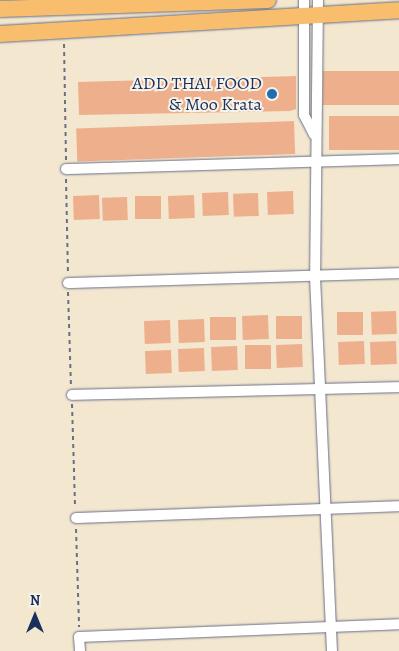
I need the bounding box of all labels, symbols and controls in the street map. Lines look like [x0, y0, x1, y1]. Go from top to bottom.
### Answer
place label: ADD THAI FOOD & Moo Krata [132, 73, 262, 116]
marker: ADD THAI FOOD & Moo Krata [266, 88, 278, 100]
north arrow [10, 591, 60, 641]
text: N [30, 591, 40, 610]

